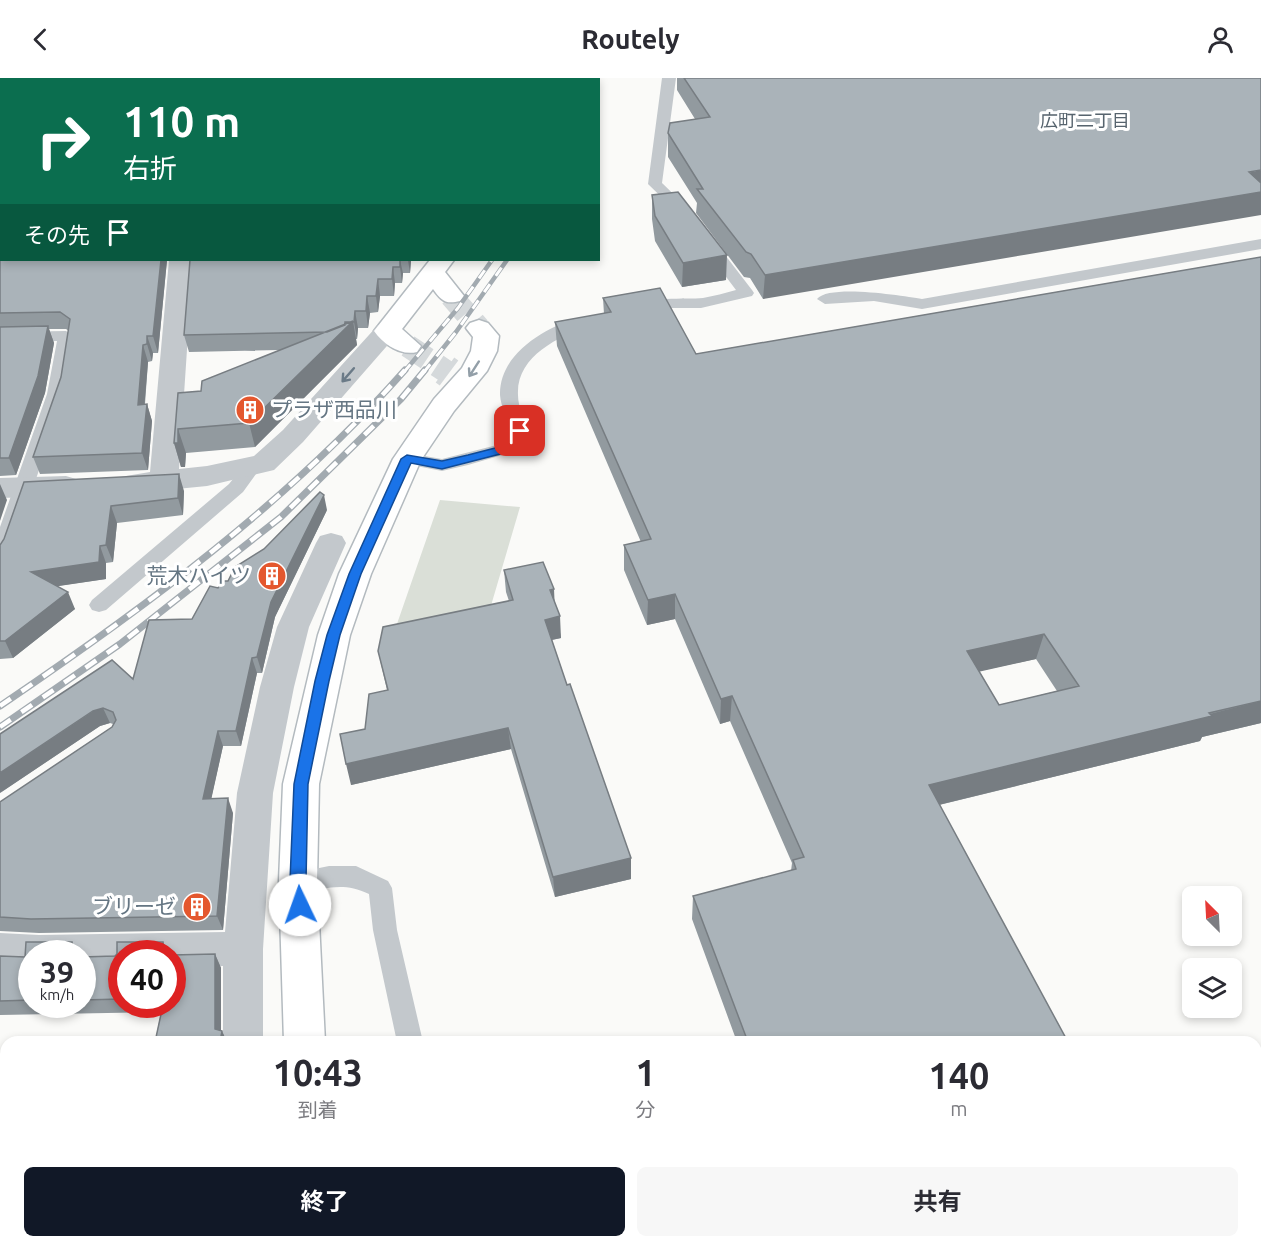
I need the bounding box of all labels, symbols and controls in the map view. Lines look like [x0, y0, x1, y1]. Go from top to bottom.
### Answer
icon: back [24, 23, 57, 56]
icon: person [1204, 23, 1237, 56]
text: Routely [581, 24, 680, 54]
text: 110 m [123, 98, 240, 145]
icon: right [24, 102, 102, 180]
district label: 広町二丁目 [1040, 110, 1130, 130]
text: 右折 [123, 153, 177, 183]
icon: arrive [102, 216, 135, 249]
text: その先 [24, 222, 90, 247]
one-way arrow [468, 360, 480, 377]
one-way arrow [341, 367, 355, 382]
building icon: プラザ西品川 [234, 394, 266, 426]
place label: プラザ西品川 [271, 397, 397, 421]
pin [494, 405, 545, 456]
icon: arrive [503, 414, 536, 447]
building icon: 荒木ハイツ [256, 560, 288, 592]
place label: 荒木ハイツ [146, 563, 251, 587]
position arrow [268, 873, 332, 937]
north arrow [1182, 886, 1242, 946]
map controls [1182, 886, 1242, 1018]
building icon: ブリーゼ [181, 891, 213, 923]
place label: ブリーゼ [92, 894, 176, 918]
speed limit sign: 40 [108, 940, 186, 1018]
text: 39 [40, 955, 74, 989]
button: layers [1182, 958, 1242, 1018]
text: km/h [40, 986, 74, 1003]
text: 10:43 [273, 1052, 363, 1093]
text: 1 [635, 1052, 656, 1093]
text: 140 [928, 1055, 989, 1096]
text: m [950, 1097, 968, 1120]
text: 到着 [298, 1098, 338, 1121]
text: 分 [636, 1098, 656, 1121]
button: 終了 [24, 1167, 625, 1236]
button: 共有 [637, 1167, 1238, 1236]

